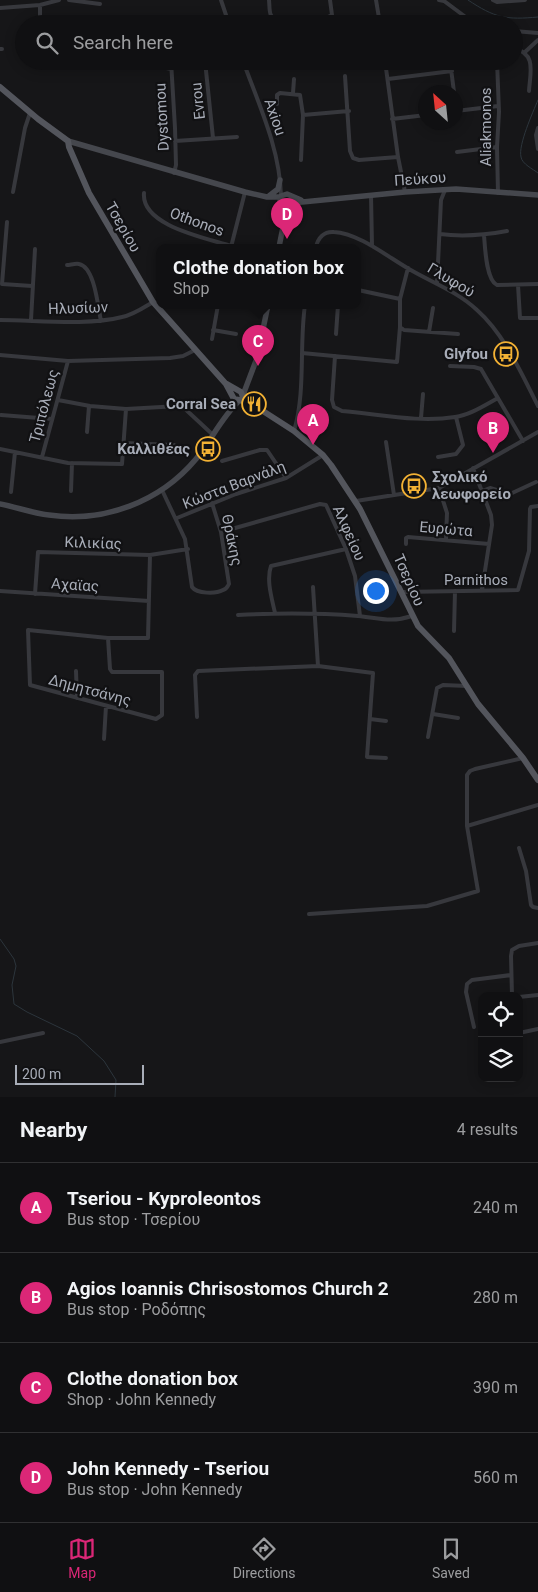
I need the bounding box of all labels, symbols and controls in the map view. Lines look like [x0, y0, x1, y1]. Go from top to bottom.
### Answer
search box [15, 15, 523, 70]
icon: search [33, 29, 61, 57]
text: Search here [73, 31, 173, 54]
street label: Evrou [187, 81, 209, 121]
street label: Dystomou [151, 83, 173, 151]
north arrow [418, 85, 463, 130]
street label: Aliakmonos [477, 87, 495, 167]
street label: Axiou [260, 96, 290, 138]
street label: Πεύκου [393, 168, 447, 190]
pin: D [271, 198, 303, 239]
street label: Τσερίου [101, 199, 145, 255]
street label: Othonos [167, 204, 227, 240]
popup [156, 244, 361, 309]
text: Clothe donation box [173, 256, 344, 279]
street label: Γλυφού [424, 259, 478, 301]
text: Shop [173, 279, 209, 298]
street label: Ηλυσίων [48, 298, 108, 318]
pin: C [242, 325, 274, 366]
bus stop icon: Glyfou [493, 341, 519, 367]
place label: Glyfou [444, 345, 488, 363]
street label: Τριπόλεως [26, 367, 62, 445]
restaurant icon: Corral Sea [241, 391, 267, 417]
place label: Corral Sea [166, 395, 236, 413]
pin: A [297, 404, 329, 445]
pin: B [477, 412, 509, 453]
bus stop icon: Καλλιθέας [195, 436, 221, 462]
place label: Καλλιθέας [117, 440, 190, 458]
street label: Κώστα Βαρνάλη [180, 457, 288, 513]
place label: Σχολικό λεωφορείο [432, 468, 511, 503]
bus stop icon: Σχολικό λεωφορείο [401, 473, 427, 499]
street label: Αλφείου [329, 503, 369, 563]
street label: Θράκης [218, 513, 246, 567]
street label: Ευρώτα [419, 518, 474, 540]
street label: Κιλικίας [64, 533, 122, 553]
street label: Τσερίου [390, 551, 428, 609]
street label: Parnithos [444, 571, 508, 589]
street label: Αχαϊας [50, 574, 100, 596]
your location [363, 578, 389, 604]
street label: Δημητσάνης [47, 670, 133, 710]
map controls [478, 992, 523, 1082]
button: locate [478, 992, 523, 1037]
button: layers [478, 1037, 523, 1082]
scale bar [15, 1062, 144, 1085]
text: 200 m [22, 1066, 61, 1082]
text: Nearby [20, 1118, 87, 1142]
text: 4 results [457, 1120, 518, 1139]
text: Tseriou - Kyproleontos [67, 1187, 261, 1210]
text: A [31, 1198, 41, 1217]
text: 240 m [473, 1198, 518, 1217]
text: Bus stop · Τσερίου [67, 1210, 200, 1229]
text: Agios Ioannis Chrisostomos Church 2 [67, 1277, 389, 1300]
text: B [31, 1288, 41, 1307]
text: 280 m [473, 1288, 518, 1307]
text: Bus stop · Ροδόπης [67, 1300, 206, 1319]
text: Clothe donation box [67, 1367, 238, 1390]
text: C [31, 1378, 41, 1397]
text: 390 m [473, 1378, 518, 1397]
text: Shop · John Kennedy [67, 1390, 216, 1409]
text: John Kennedy - Tseriou [67, 1457, 269, 1480]
text: D [31, 1468, 41, 1487]
text: 560 m [473, 1468, 518, 1487]
text: Bus stop · John Kennedy [67, 1480, 242, 1499]
tab: Map [68, 1535, 96, 1581]
tab: Directions [233, 1535, 296, 1581]
tab: Saved [432, 1535, 470, 1581]

